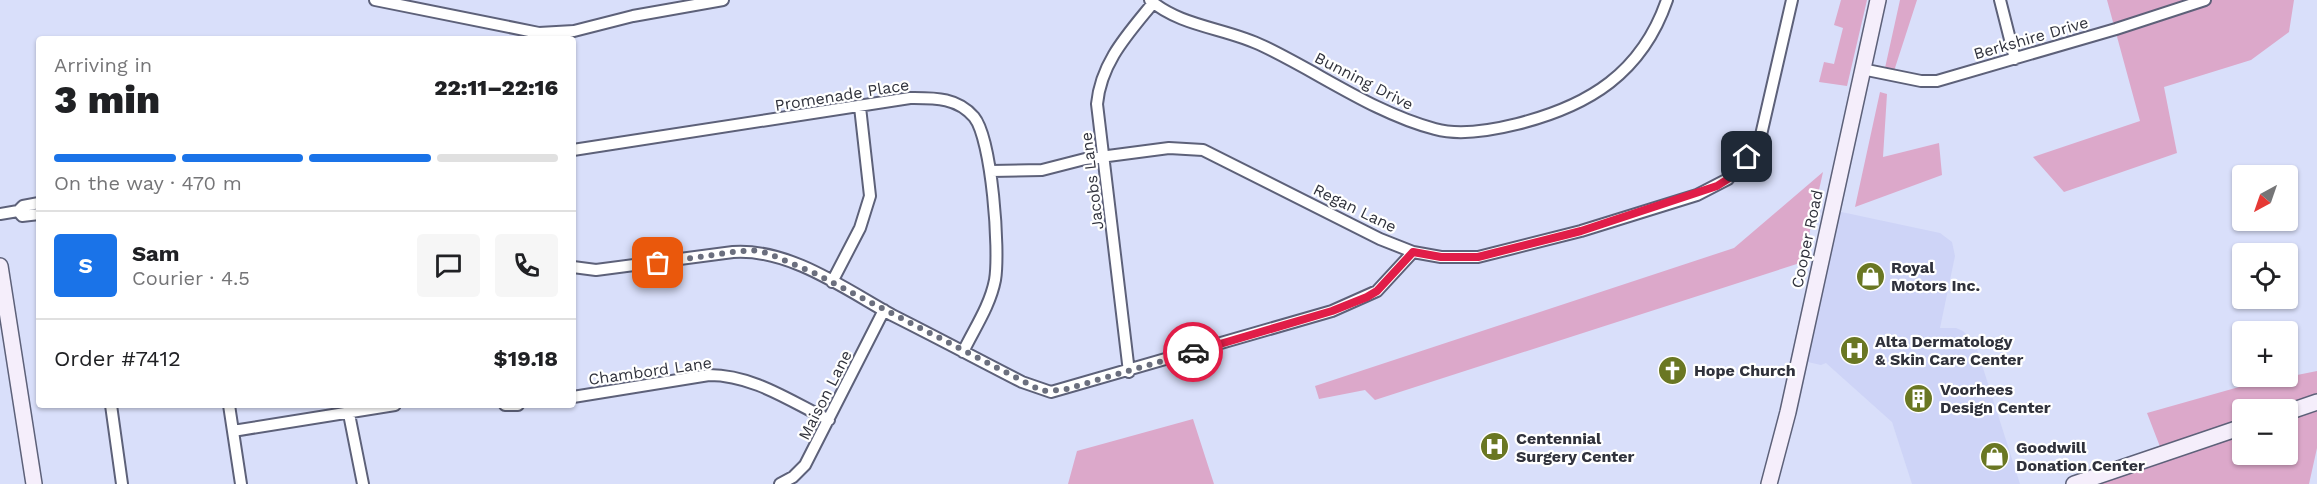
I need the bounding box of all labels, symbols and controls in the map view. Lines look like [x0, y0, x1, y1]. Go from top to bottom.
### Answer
street label: Berkshire Drive [1971, 13, 2091, 63]
street label: Bunning Drive [1312, 48, 1416, 114]
text: Arriving in [54, 53, 152, 77]
text: 22:11–22:16 [434, 75, 558, 100]
street label: Promenade Place [773, 75, 911, 115]
text: 3 min [54, 77, 160, 122]
street label: Jacobs Lane [1077, 131, 1107, 231]
pin [1721, 131, 1772, 182]
icon: home [1730, 140, 1763, 173]
north arrow [2232, 165, 2298, 231]
map controls [2232, 165, 2298, 465]
text: On the way · 470 m [54, 171, 242, 195]
street label: Regan Lane [1310, 180, 1400, 236]
street label: Cooper Road [1787, 188, 1827, 290]
button: chat [417, 234, 480, 297]
button: phone [495, 234, 558, 297]
pin [632, 237, 683, 288]
text: Sam [132, 241, 180, 266]
button: locate [2232, 243, 2298, 309]
icon: bag [641, 246, 674, 279]
text: S [78, 253, 93, 278]
place label: Royal Motors Inc. [1891, 258, 1980, 295]
shop icon: Royal Motors Inc. [1854, 260, 1886, 292]
text: Courier · 4.5 [132, 266, 250, 290]
button: + [2232, 321, 2298, 387]
courier [1163, 322, 1223, 382]
place label: Alta Dermatology & Skin Care Center [1875, 332, 2023, 369]
hospital icon: Alta Dermatology & Skin Care Center [1838, 334, 1870, 366]
icon: car [1177, 336, 1210, 369]
text: Order #7412 [54, 346, 181, 371]
text: $19.18 [494, 346, 558, 371]
street label: Maison Lane [794, 347, 856, 443]
street label: Chambord Lane [587, 353, 713, 389]
church icon: Hope Church [1657, 354, 1689, 386]
place label: Hope Church [1694, 361, 1796, 380]
place label: Voorhees Design Center [1940, 380, 2051, 417]
building icon: Voorhees Design Center [1903, 382, 1935, 414]
button: − [2232, 399, 2298, 465]
place label: Centennial Surgery Center [1516, 429, 1635, 466]
hospital icon: Centennial Surgery Center [1479, 431, 1511, 463]
place label: Goodwill Donation Center [2016, 438, 2145, 475]
shop icon: Goodwill Donation Center [1979, 440, 2011, 472]

